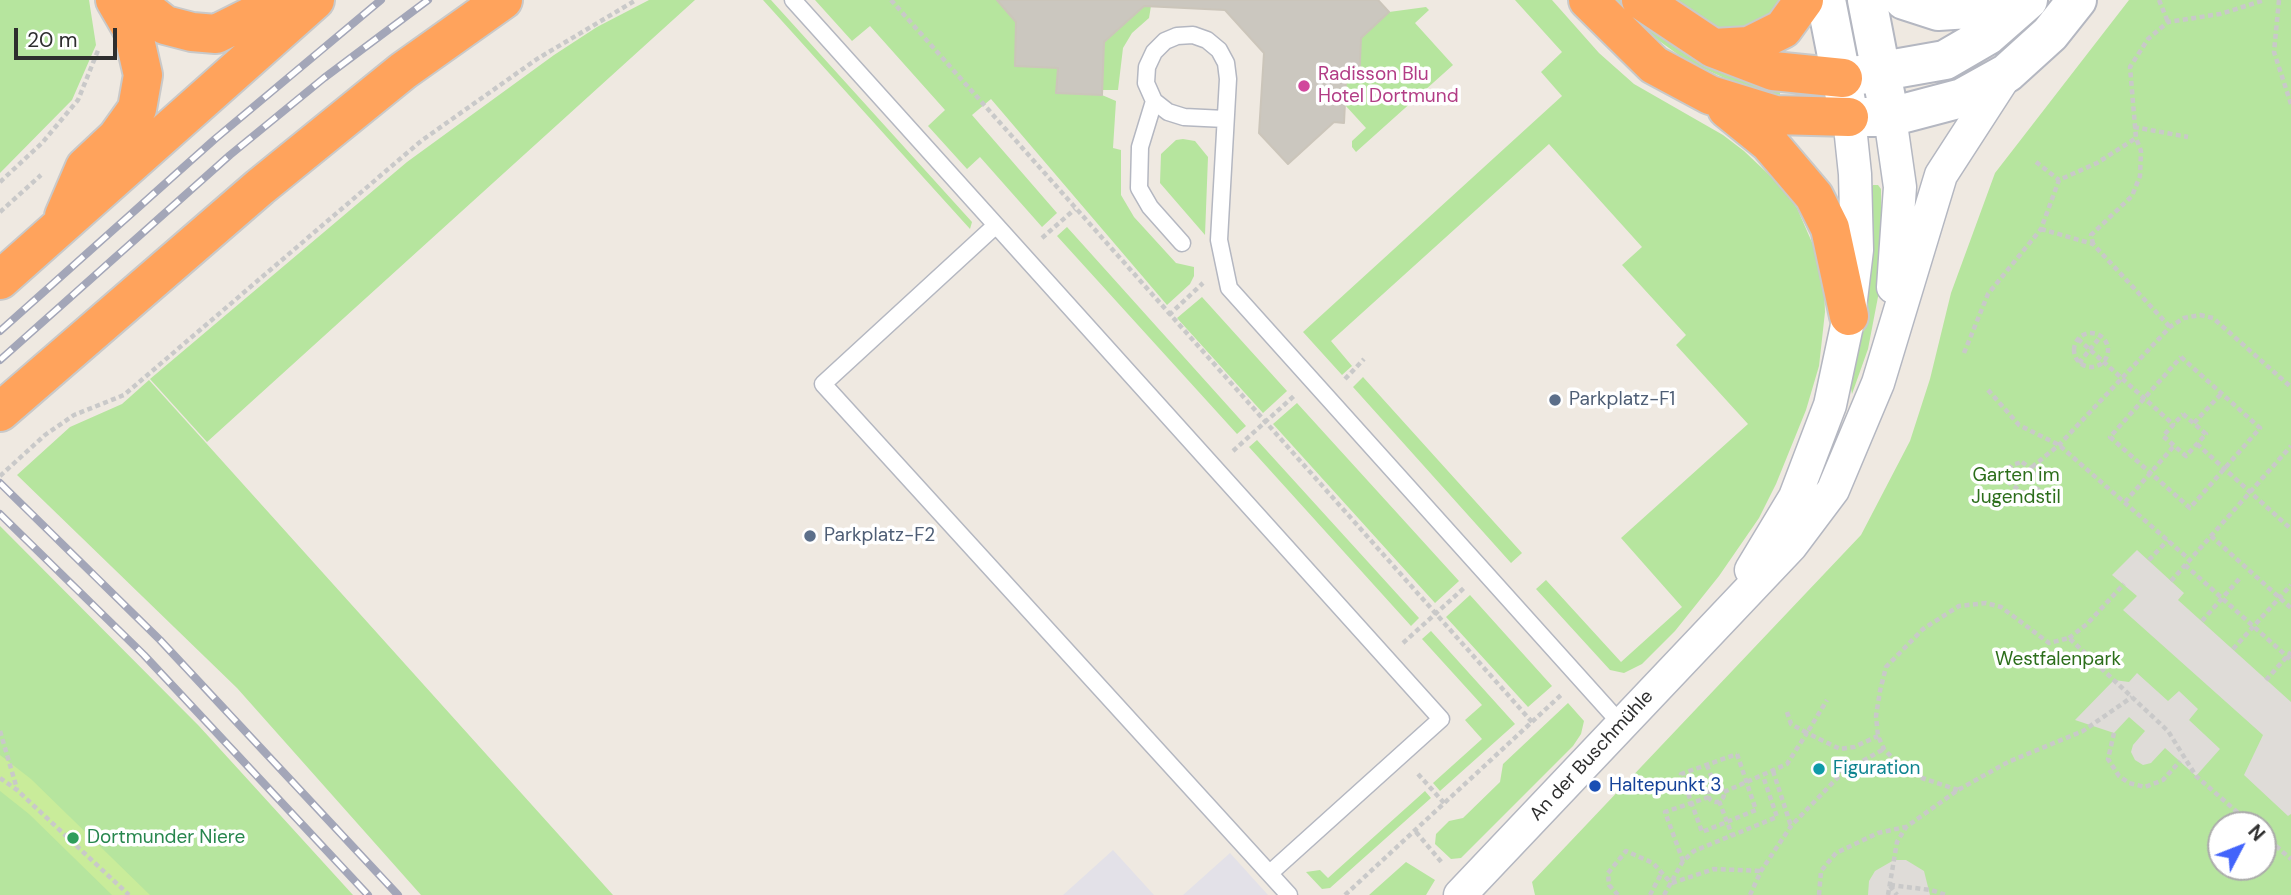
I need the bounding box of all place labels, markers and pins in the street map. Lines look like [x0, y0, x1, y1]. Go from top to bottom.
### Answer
place label: Radisson Blu Hotel Dortmund [1318, 64, 1459, 108]
marker: Radisson Blu Hotel Dortmund [1296, 78, 1312, 94]
place label: Parkplatz-F1 [1569, 389, 1675, 411]
marker: Parkplatz-F1 [1547, 392, 1563, 408]
place label: Parkplatz-F2 [824, 525, 935, 547]
marker: Parkplatz-F2 [802, 528, 818, 544]
place label: Figuration [1833, 758, 1920, 780]
marker: Figuration [1811, 761, 1827, 777]
place label: Haltepunkt 3 [1609, 775, 1721, 797]
marker: Haltepunkt 3 [1587, 778, 1603, 794]
place label: Dortmunder Niere [87, 827, 245, 849]
marker: Dortmunder Niere [65, 830, 81, 846]

